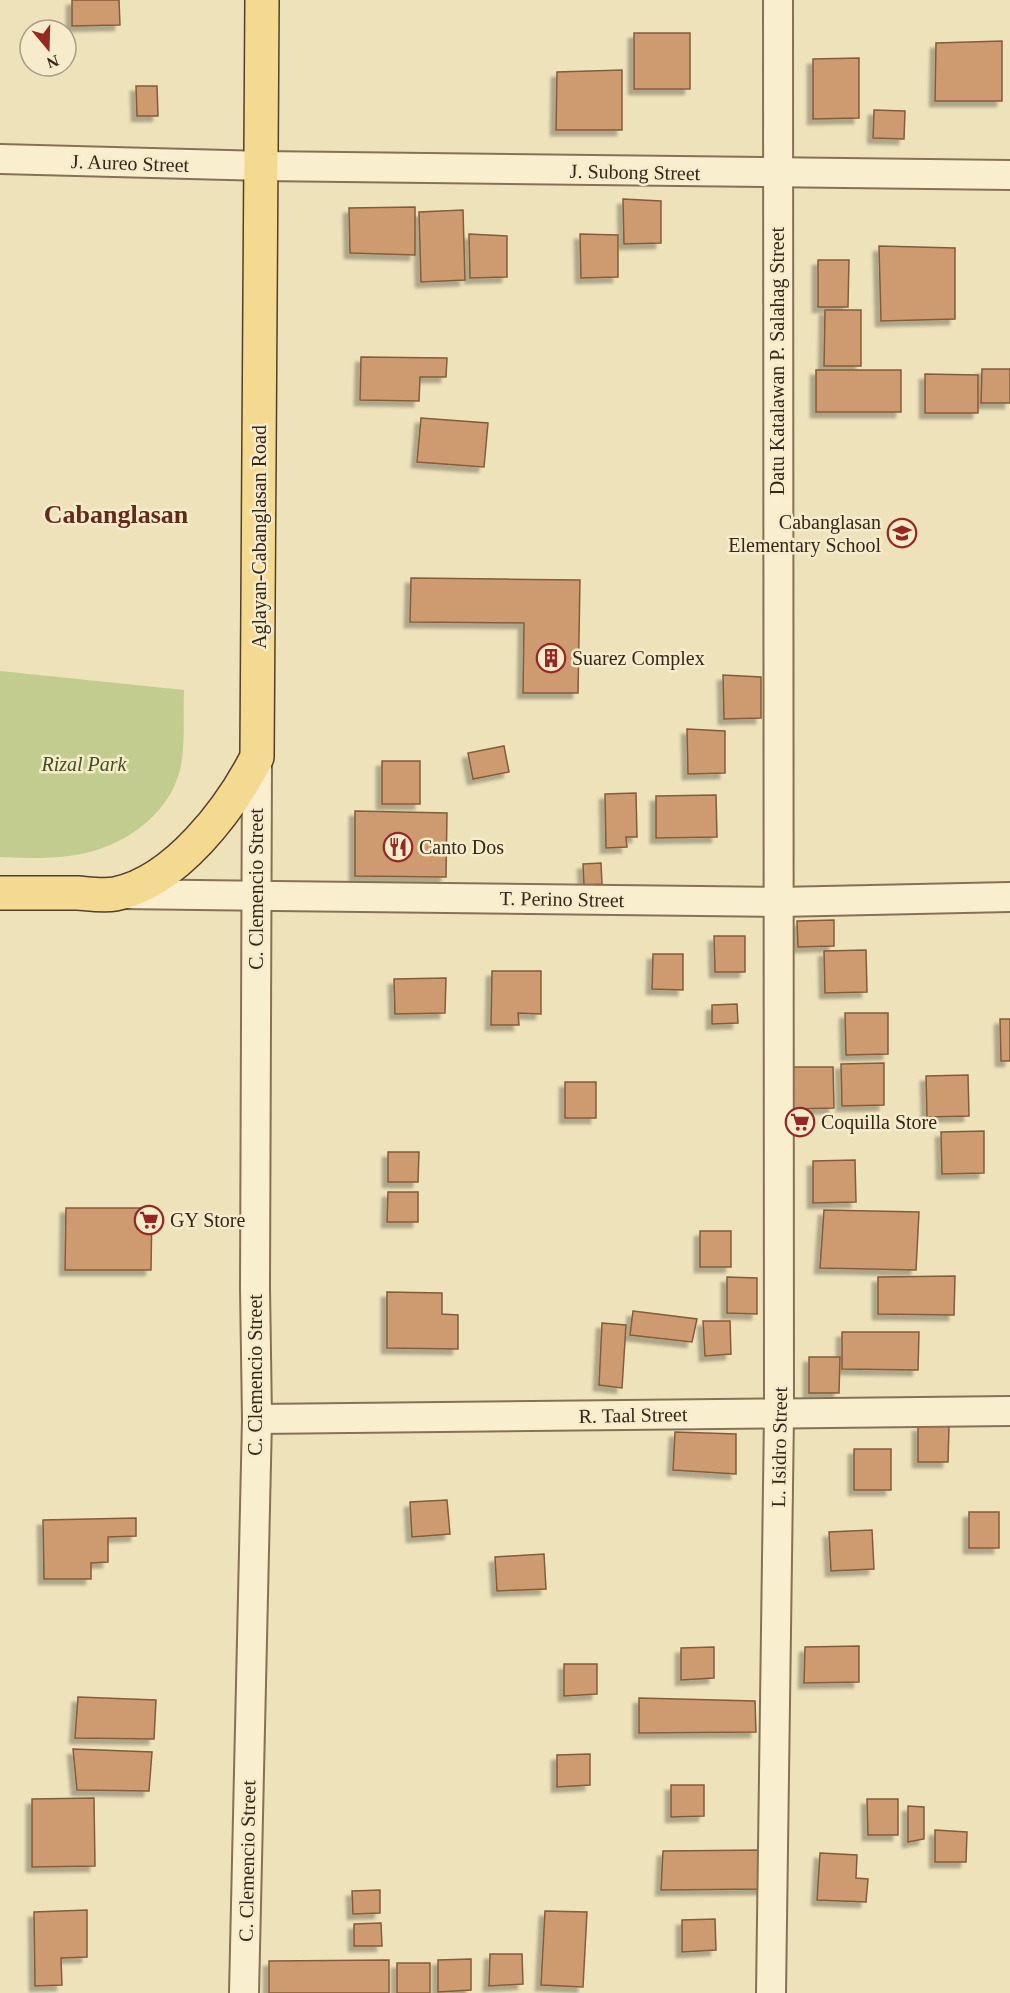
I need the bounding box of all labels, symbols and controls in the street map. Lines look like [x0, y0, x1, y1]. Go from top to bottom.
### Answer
north arrow [18, 18, 78, 78]
text: N [44, 52, 61, 72]
street label: J. Aureo Street [70, 150, 190, 176]
street label: J. Subong Street [570, 160, 701, 185]
street label: Datu Katalawan P. Salahag Street [766, 226, 789, 495]
street label: Aglayan-Cabanglasan Road [248, 425, 271, 649]
district label: Cabanglasan [44, 500, 189, 529]
place label: Cabanglasan Elementary School [728, 511, 881, 557]
school or university icon: Cabanglasan Elementary School [886, 517, 918, 549]
building icon: Suarez Complex [535, 642, 567, 674]
place label: Suarez Complex [572, 647, 705, 670]
park label: Rizal Park [41, 753, 128, 775]
street label: C. Clemencio Street [245, 808, 267, 970]
restaurant icon: Canto Dos [382, 831, 414, 863]
place label: Canto Dos [419, 836, 504, 858]
street label: T. Perino Street [500, 887, 625, 911]
supermarket icon: Coquilla Store [784, 1106, 816, 1138]
place label: Coquilla Store [821, 1111, 937, 1134]
supermarket icon: GY Store [133, 1204, 165, 1236]
place label: GY Store [170, 1209, 245, 1231]
street label: C. Clemencio Street [244, 1294, 266, 1456]
street label: L. Isidro Street [767, 1386, 791, 1507]
street label: R. Taal Street [578, 1403, 688, 1427]
street label: C. Clemencio Street [235, 1780, 259, 1942]

